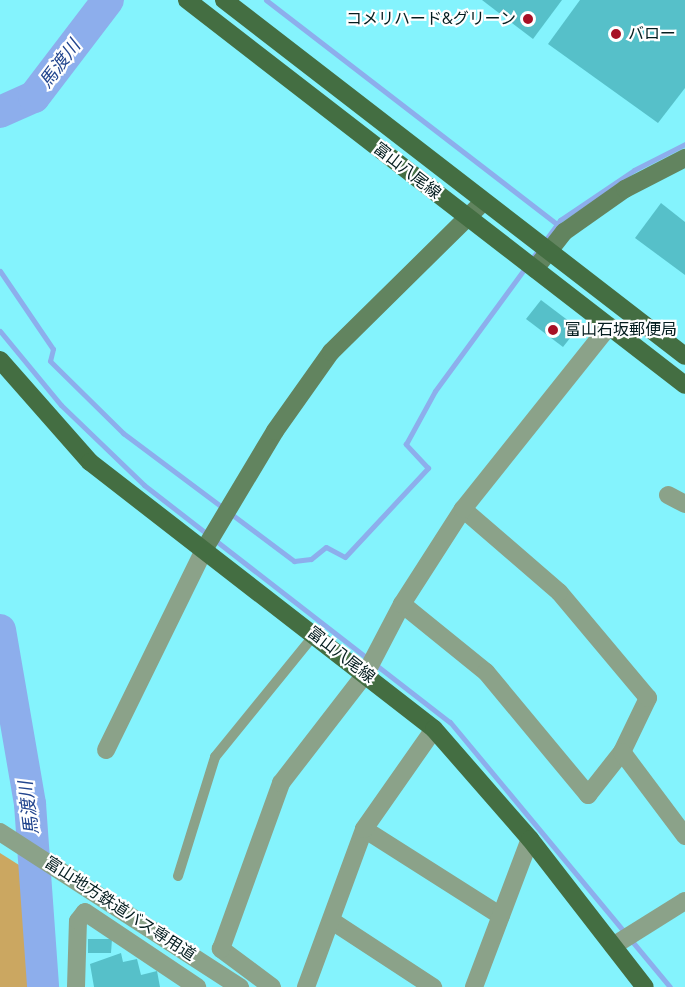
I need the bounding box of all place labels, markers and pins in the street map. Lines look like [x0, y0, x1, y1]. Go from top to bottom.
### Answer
place label: コメリハード&グリーン [345, 9, 516, 29]
marker: コメリハード&グリーン [521, 12, 535, 26]
place label: バロー [628, 24, 676, 44]
marker: バロー [609, 27, 623, 41]
place label: 富山石坂郵便局 [565, 320, 677, 340]
marker: 富山石坂郵便局 [546, 323, 560, 337]

